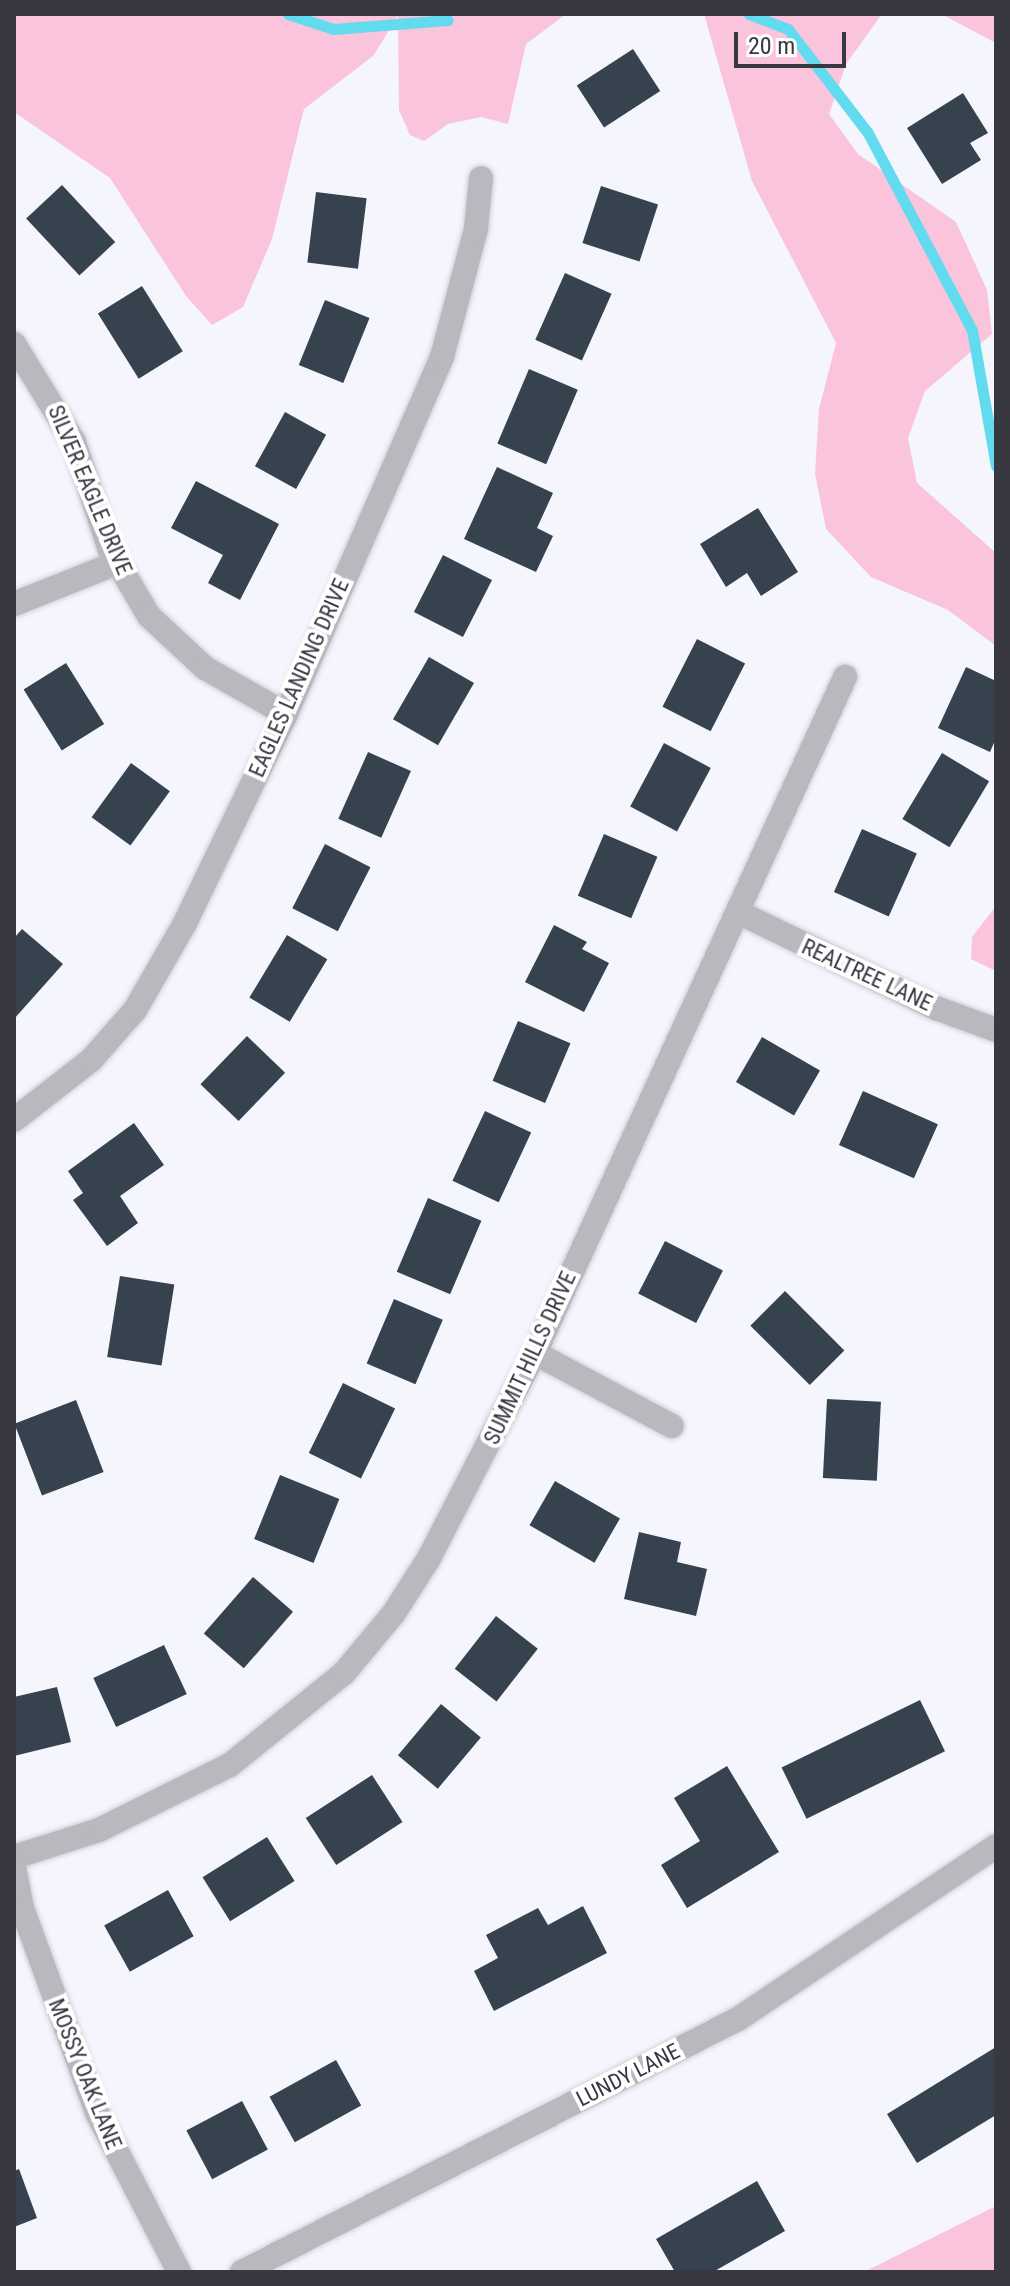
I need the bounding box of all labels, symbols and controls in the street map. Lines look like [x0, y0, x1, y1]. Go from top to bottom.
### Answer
scale bar [738, 16, 850, 66]
text: 20 m [748, 32, 795, 60]
street label: SILVER EAGLE DRIVE [42, 401, 138, 579]
street label: EAGLES LANDING DRIVE [243, 575, 355, 781]
street label: REALTREE LANE [798, 933, 936, 1017]
street label: SUMMIT HILLS DRIVE [478, 1267, 582, 1449]
street label: MOSSY OAK LANE [43, 1995, 127, 2153]
street label: LUNDY LANE [572, 2038, 684, 2112]

